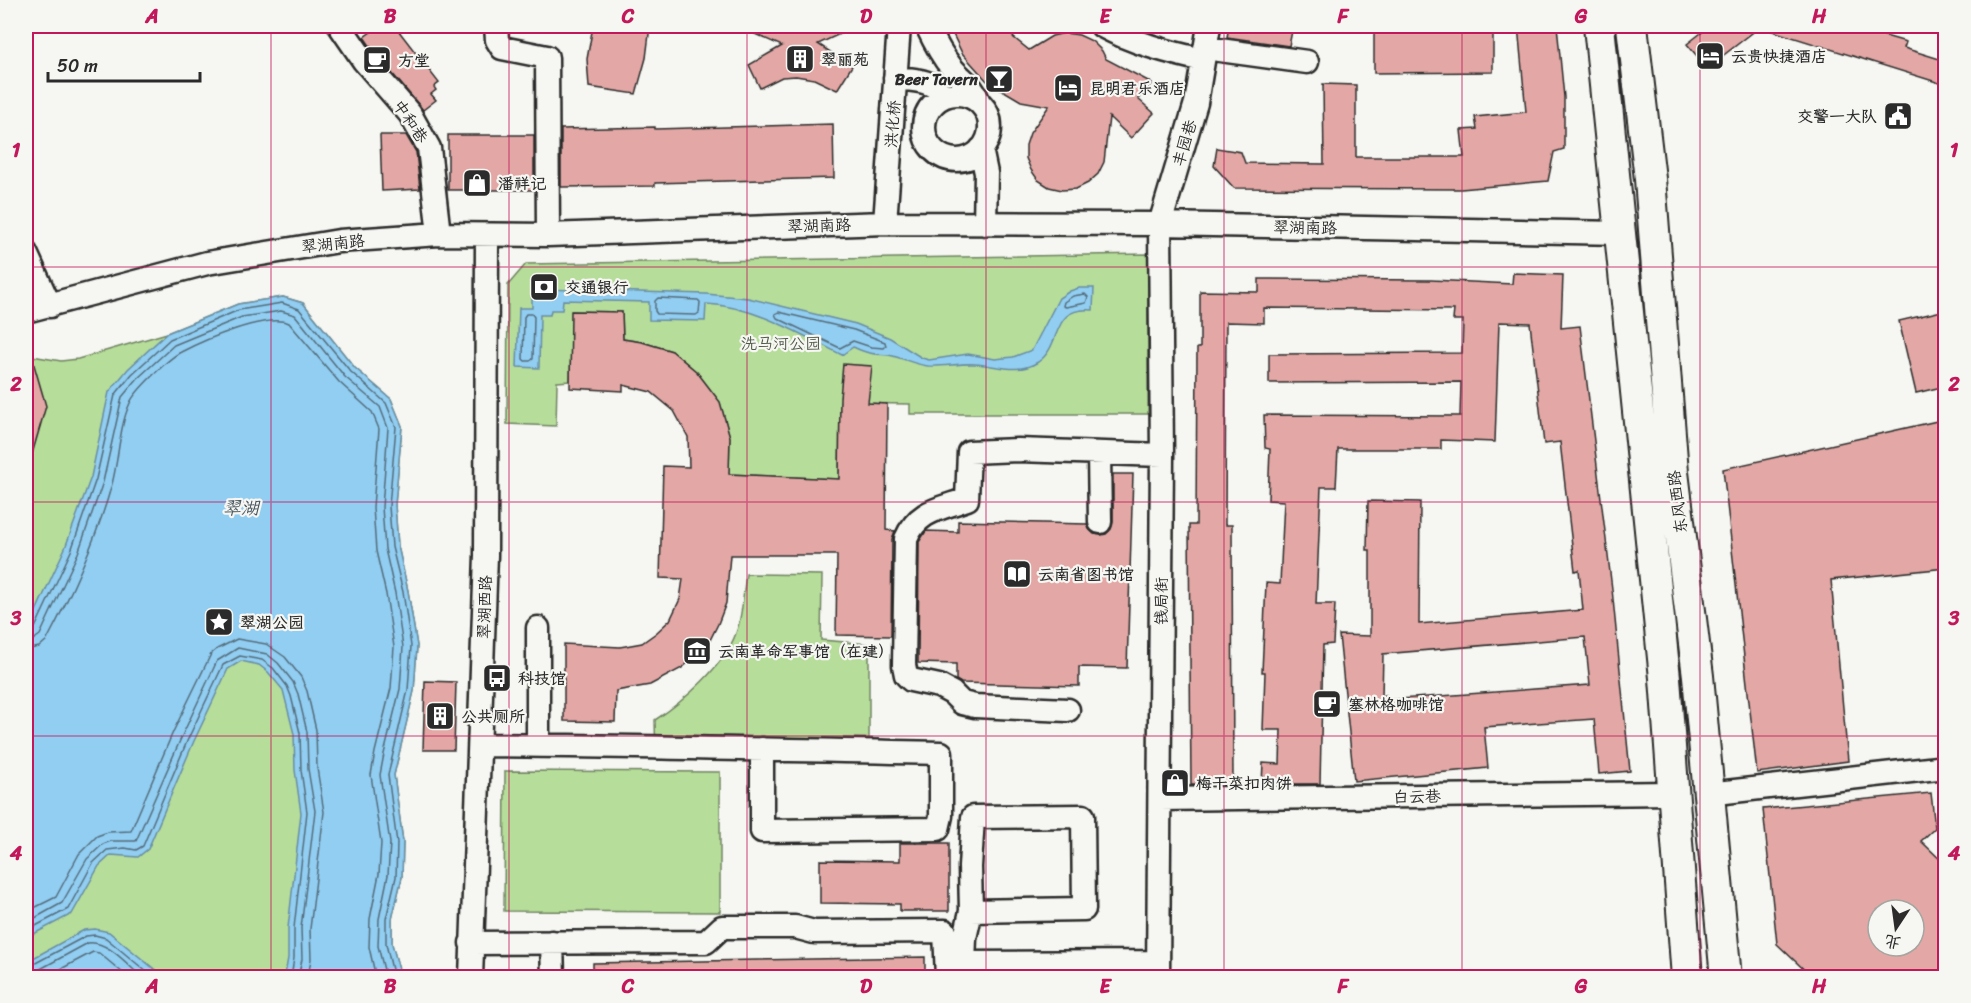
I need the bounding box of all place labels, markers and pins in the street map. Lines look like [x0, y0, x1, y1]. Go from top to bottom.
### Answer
hotel icon: 云贵快捷酒店 [1694, 40, 1726, 72]
place label: 云贵快捷酒店 [1731, 42, 1827, 71]
building icon: 翠丽苑 [784, 43, 816, 75]
cafe icon: 方堂 [361, 44, 393, 76]
place label: 翠丽苑 [821, 45, 869, 74]
place label: 方堂 [398, 46, 430, 75]
bar icon: Beer Tavern [983, 63, 1015, 95]
place label: Beer Tavern [895, 65, 978, 94]
hotel icon: 昆明君乐酒店 [1052, 72, 1084, 104]
place label: 昆明君乐酒店 [1089, 74, 1185, 103]
public building icon: 交警一大队 [1882, 100, 1914, 132]
place label: 交警一大队 [1797, 102, 1877, 131]
shop icon: 潘祥记 [461, 167, 493, 199]
place label: 潘祥记 [498, 169, 546, 198]
bank icon: 交通银行 [528, 271, 560, 303]
place label: 交通银行 [565, 273, 629, 302]
library icon: 云南省图书馆 [1001, 558, 1033, 590]
place label: 云南省图书馆 [1038, 560, 1134, 589]
place icon: 翠湖公园 [203, 606, 235, 638]
place label: 翠湖公园 [240, 608, 304, 637]
museum icon: 云南革命军事馆（在建） [681, 635, 713, 667]
place label: 云南革命军事馆（在建） [718, 637, 894, 666]
bus stop icon: 科技馆 [481, 662, 513, 694]
place label: 科技馆 [518, 664, 566, 693]
cafe icon: 塞林格咖啡馆 [1311, 688, 1343, 720]
place label: 塞林格咖啡馆 [1348, 690, 1444, 719]
building icon: 公共厕所 [424, 700, 456, 732]
place label: 公共厕所 [461, 702, 525, 731]
shop icon: 梅干菜扣肉饼 [1159, 767, 1191, 799]
place label: 梅干菜扣肉饼 [1196, 769, 1292, 798]

